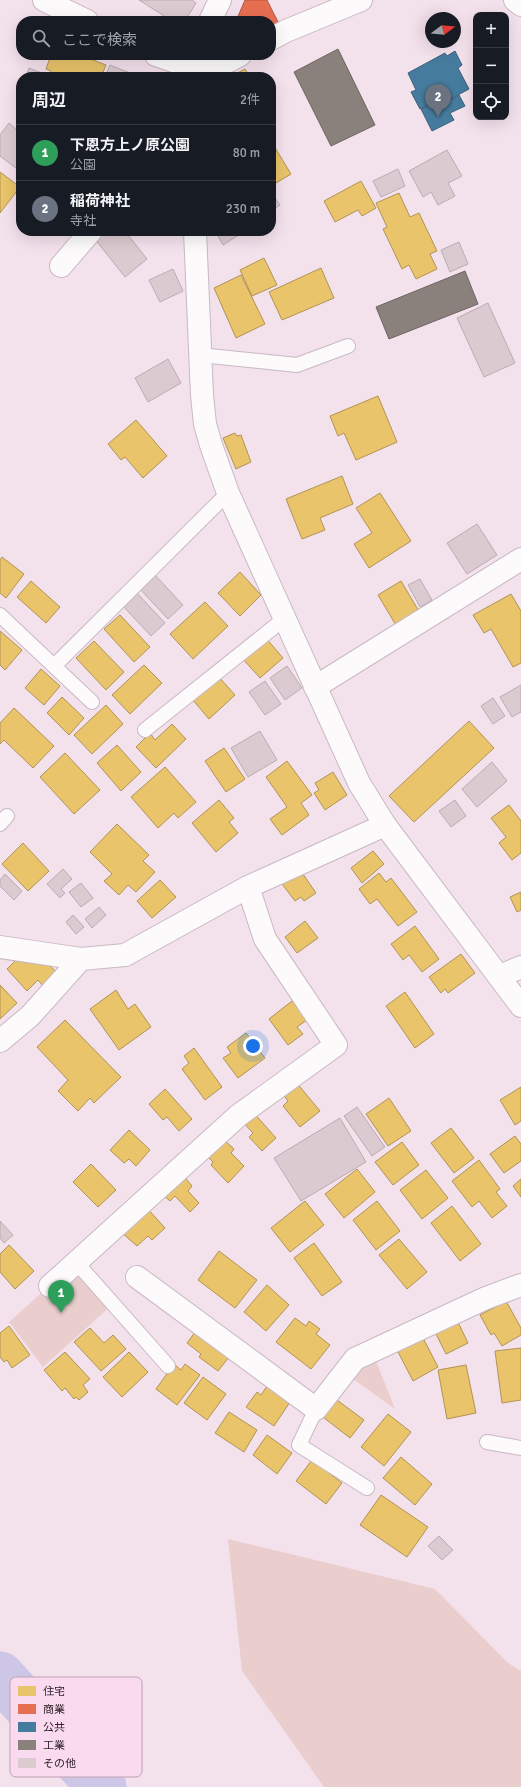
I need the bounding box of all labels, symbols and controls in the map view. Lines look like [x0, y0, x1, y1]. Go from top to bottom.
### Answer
north arrow [425, 12, 461, 48]
map controls [473, 12, 509, 120]
button: + [473, 12, 509, 48]
search box [16, 16, 276, 60]
icon: search [30, 27, 52, 49]
text: ここで検索 [62, 31, 137, 49]
button: − [473, 48, 509, 84]
pin: 2 [425, 84, 451, 117]
button: locate [473, 84, 509, 120]
text: 周辺 [32, 90, 66, 111]
text: 2件 [240, 92, 260, 108]
text: 下恩方上ノ原公園 [70, 136, 190, 154]
text: 1 [41, 145, 49, 161]
text: 80 m [233, 145, 260, 161]
text: 公園 [70, 157, 96, 173]
text: 稲荷神社 [70, 192, 130, 210]
text: 2 [41, 201, 49, 217]
text: 230 m [226, 201, 260, 217]
text: 寺社 [70, 213, 96, 229]
your location [243, 1036, 263, 1056]
pin: 1 [48, 1280, 74, 1313]
legend [10, 1677, 142, 1777]
text: 住宅 [43, 1685, 65, 1698]
text: 商業 [43, 1703, 65, 1716]
text: 公共 [43, 1721, 65, 1734]
text: 工業 [43, 1739, 65, 1752]
text: その他 [43, 1757, 76, 1770]

